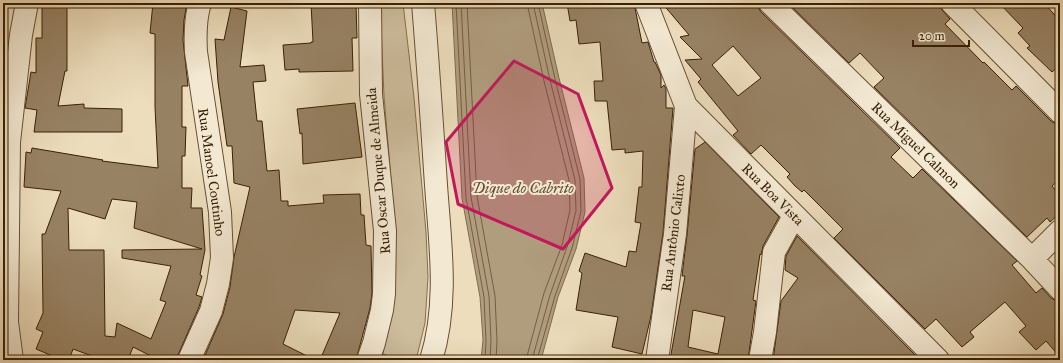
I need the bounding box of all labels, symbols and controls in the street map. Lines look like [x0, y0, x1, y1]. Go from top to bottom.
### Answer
scale bar [913, 22, 969, 48]
text: 20 m [919, 29, 945, 43]
street label: Rua Oscar Duque de Almeida [363, 87, 395, 255]
street label: Rua Miguel Calmon [868, 99, 964, 192]
street label: Rua Manoel Coutinho [194, 107, 229, 237]
street label: Rua Boa Vista [738, 160, 807, 229]
street label: Rua Antônio Calixto [658, 173, 689, 293]
water label: Dique do Cabrito [472, 179, 574, 197]

